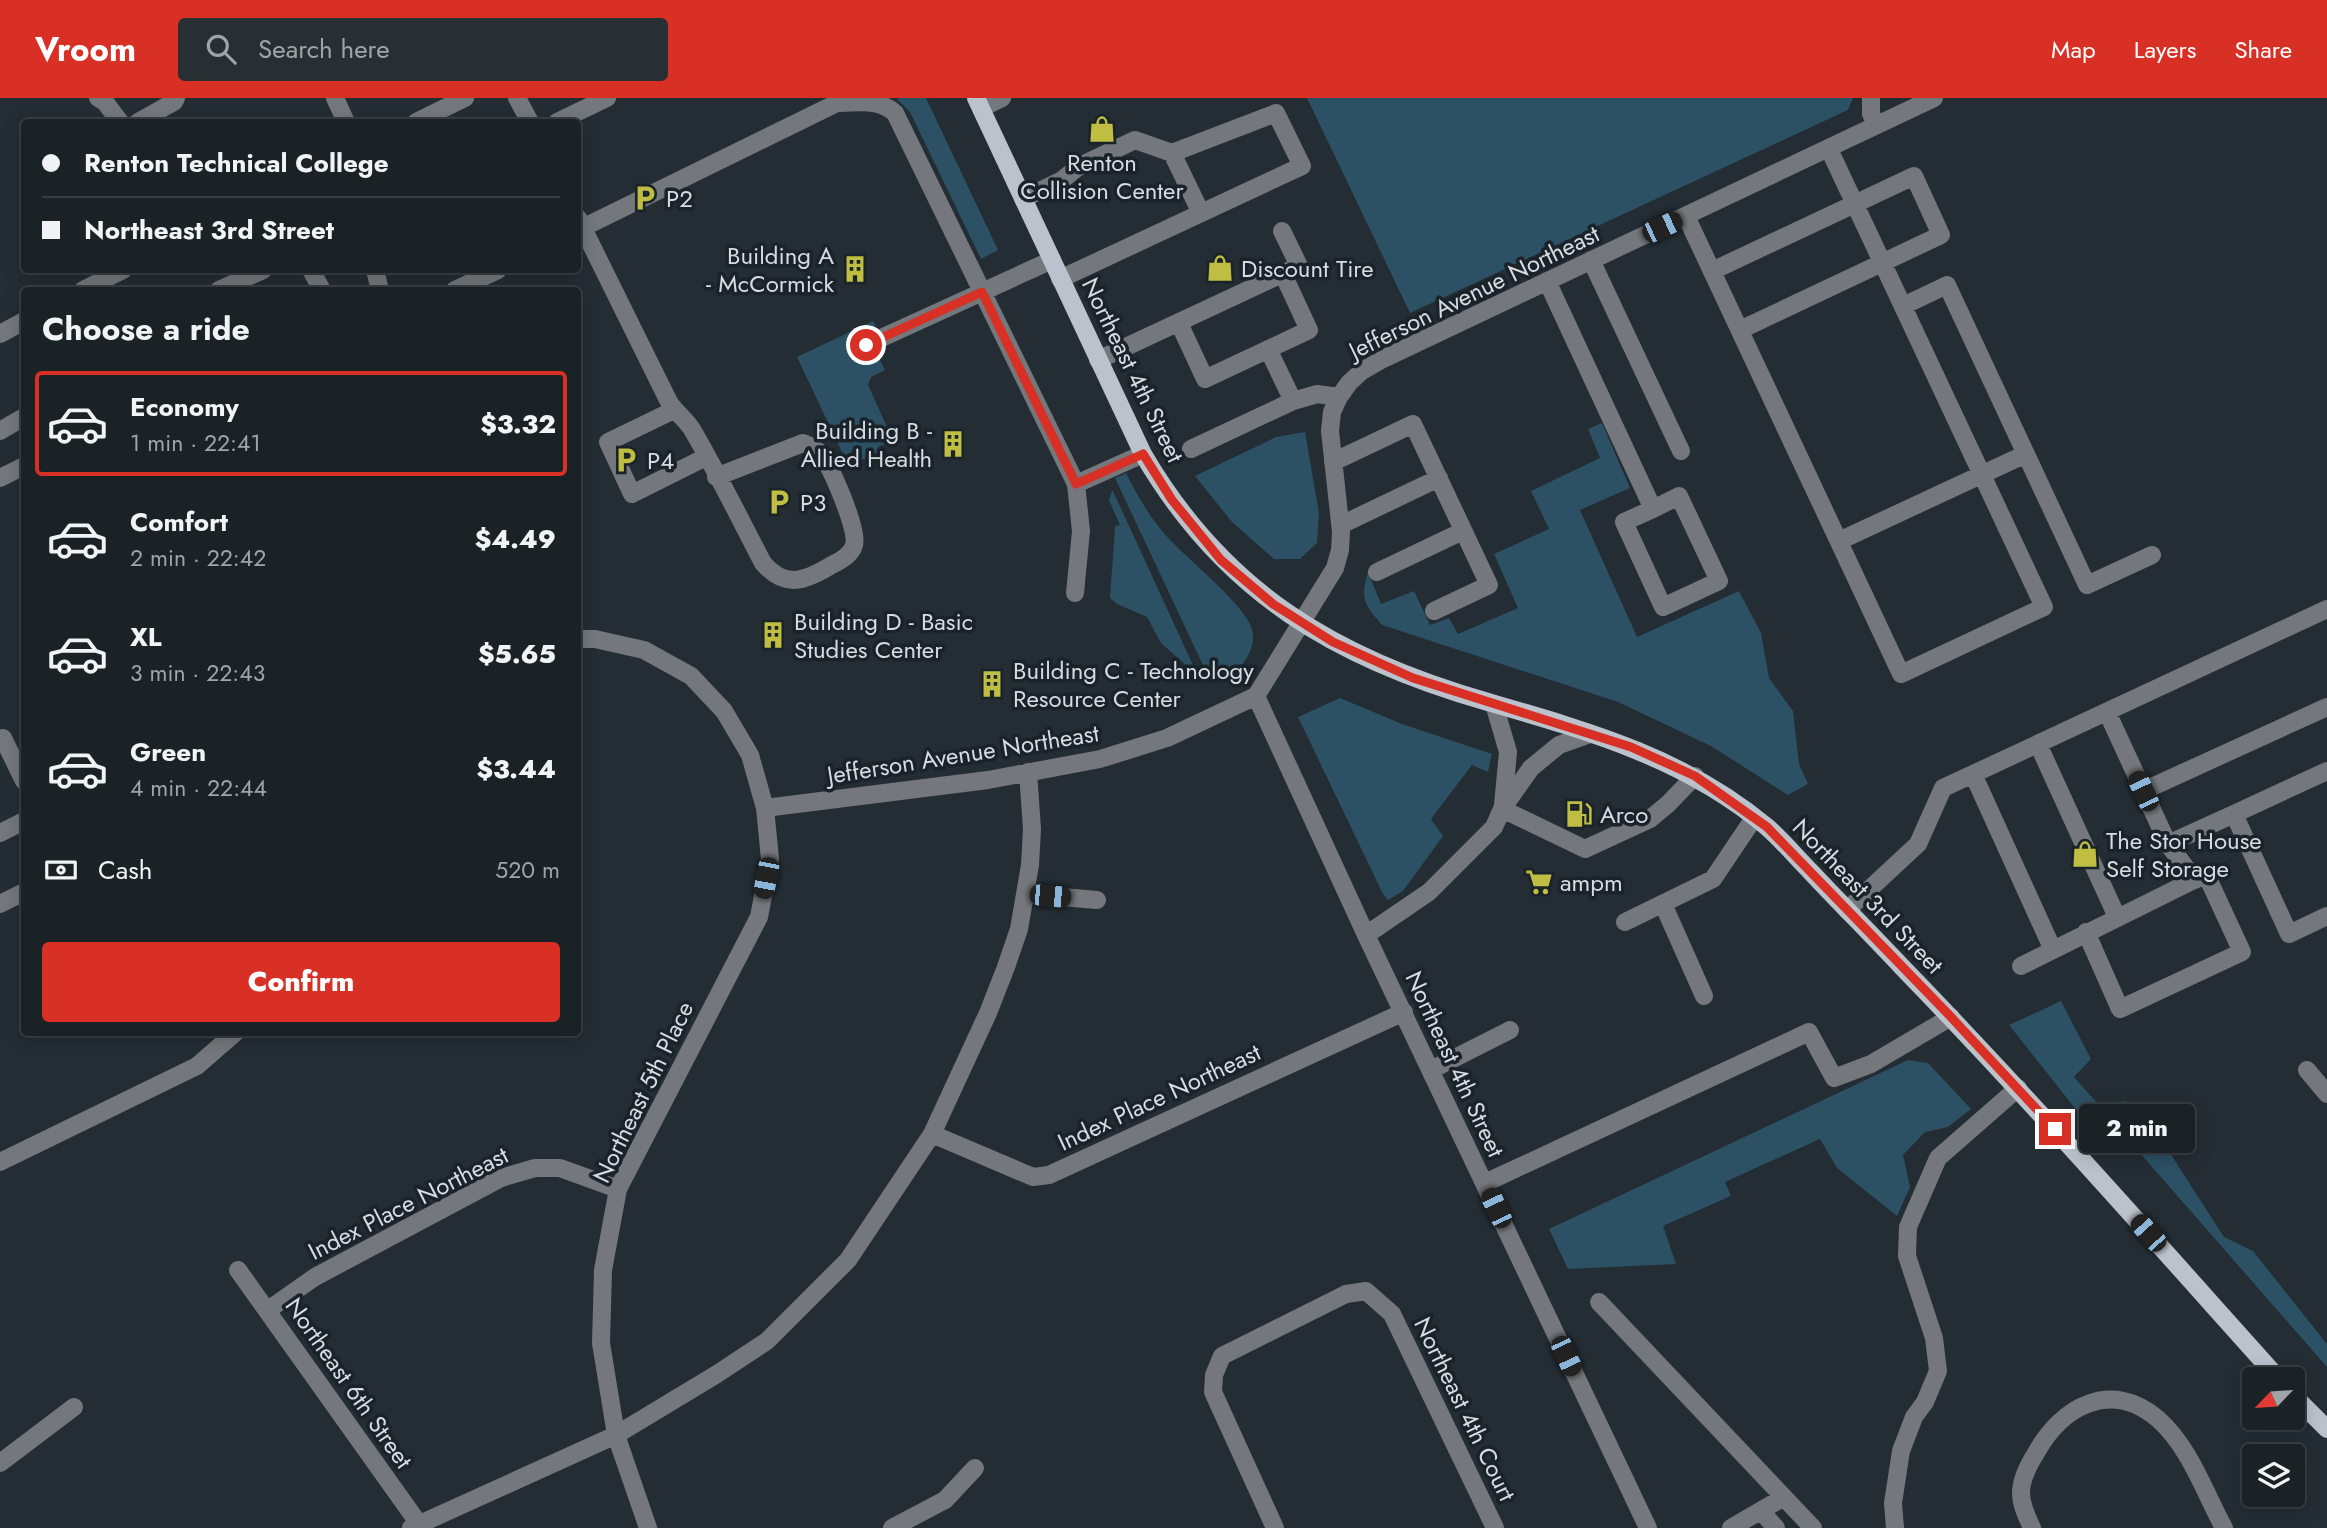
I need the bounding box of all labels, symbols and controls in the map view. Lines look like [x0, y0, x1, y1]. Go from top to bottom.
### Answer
search box [178, 18, 668, 81]
text: Vroom [35, 26, 136, 73]
icon: search [202, 30, 240, 68]
text: Search here [258, 30, 390, 68]
text: Map [2051, 32, 2096, 67]
text: Layers [2134, 32, 2196, 67]
text: Share [2234, 32, 2292, 67]
shop icon: Renton Collision Center [1087, 114, 1117, 144]
text: Renton Technical College [84, 144, 389, 182]
place label: Renton Collision Center [1020, 145, 1184, 208]
place label: P2 [666, 181, 693, 216]
parking icon: P2 [630, 183, 660, 213]
car [1639, 209, 1686, 245]
text: Northeast 3rd Street [84, 211, 334, 249]
street label: Jefferson Avenue Northeast [1340, 216, 1605, 369]
place label: Building A - McCormick [706, 238, 834, 301]
place label: Discount Tire [1241, 251, 1374, 286]
shop icon: Discount Tire [1205, 253, 1235, 283]
building icon: Building A - McCormick [840, 254, 870, 284]
street label: Northeast 4th Street [1073, 272, 1193, 469]
text: Choose a ride [42, 306, 250, 352]
route start [850, 329, 882, 361]
text: Economy [130, 388, 239, 426]
icon: car [46, 392, 109, 455]
text: $3.32 [480, 405, 556, 443]
place label: Building B - Allied Health [801, 413, 932, 476]
text: 1 min · 22:41 [130, 426, 261, 460]
building icon: Building B - Allied Health [938, 429, 968, 459]
place label: P4 [647, 443, 674, 478]
parking icon: P4 [611, 445, 641, 475]
place label: P3 [800, 485, 826, 520]
parking icon: P3 [764, 487, 794, 517]
text: Comfort [130, 503, 228, 541]
icon: car [46, 507, 109, 570]
text: $4.49 [475, 520, 556, 558]
text: 2 min · 22:42 [130, 541, 266, 575]
place label: Building D - Basic Studies Center [794, 604, 973, 667]
text: XL [130, 618, 162, 656]
building icon: Building D - Basic Studies Center [758, 620, 788, 650]
icon: car [46, 622, 109, 685]
text: $5.65 [478, 635, 556, 673]
place label: Building C - Technology Resource Center [1013, 653, 1254, 716]
text: 3 min · 22:43 [130, 656, 265, 690]
building icon: Building C - Technology Resource Center [977, 669, 1007, 699]
street label: Jefferson Avenue Northeast [822, 715, 1102, 793]
text: Green [130, 733, 206, 771]
icon: car [46, 737, 109, 800]
text: $3.44 [477, 750, 556, 788]
car [2125, 768, 2162, 814]
text: 4 min · 22:44 [130, 771, 267, 805]
place label: Arco [1600, 797, 1648, 832]
fuel station icon: Arco [1564, 799, 1594, 829]
street label: Northeast 3rd Street [1784, 810, 1952, 982]
place label: The Stor House Self Storage [2106, 823, 2262, 886]
shop icon: The Stor House Self Storage [2070, 839, 2100, 869]
icon: cash [42, 851, 80, 889]
text: Cash [98, 851, 152, 889]
text: 520 m [495, 853, 560, 887]
car [752, 855, 781, 901]
place label: ampm [1560, 865, 1623, 900]
supermarket icon: ampm [1524, 867, 1554, 897]
car [1029, 884, 1072, 908]
button: Confirm [42, 942, 560, 1022]
street label: Northeast 4th Street [1397, 965, 1514, 1163]
street label: Northeast 5th Place [584, 995, 702, 1189]
street label: Index Place Northeast [1052, 1034, 1266, 1159]
callout: 2 min [2080, 1104, 2195, 1154]
text: 2 min [2106, 1111, 2168, 1145]
route end [2039, 1113, 2071, 1145]
street label: Index Place Northeast [302, 1137, 514, 1269]
car [1478, 1185, 1515, 1231]
car [2127, 1210, 2170, 1256]
street label: Northeast 6th Street [277, 1290, 421, 1476]
street label: Northeast 4th Court [1405, 1311, 1525, 1507]
car [1548, 1333, 1585, 1379]
north arrow [2242, 1367, 2305, 1430]
map controls [2242, 1367, 2305, 1507]
button: layers [2242, 1444, 2305, 1507]

